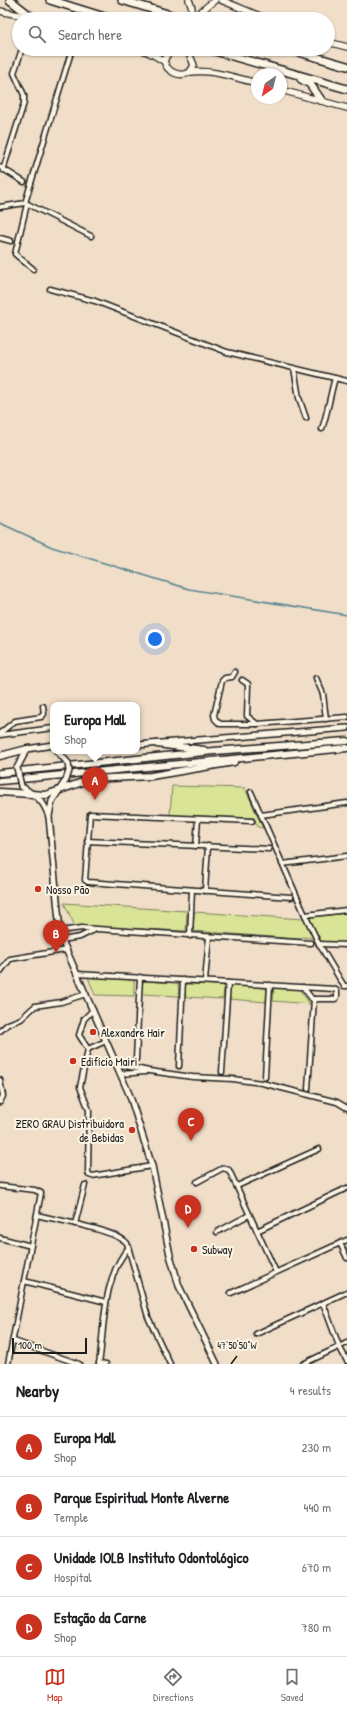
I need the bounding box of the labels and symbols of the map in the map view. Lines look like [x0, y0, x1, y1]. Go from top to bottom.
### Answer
north arrow [251, 68, 287, 104]
your location [145, 629, 165, 649]
pin: A [82, 767, 108, 800]
place label: Nosso Pão [46, 881, 90, 898]
marker: Nosso Pão [33, 884, 43, 894]
pin: B [43, 920, 69, 953]
place label: Alexandre Hair [101, 1024, 165, 1041]
marker: Alexandre Hair [88, 1027, 98, 1037]
place label: Edifício Mairi [81, 1053, 137, 1070]
marker: Edifício Mairi [68, 1056, 78, 1066]
pin: C [178, 1108, 204, 1141]
place label: ZERO GRAU Distribuidora de Bebidas [16, 1115, 124, 1146]
marker: ZERO GRAU Distribuidora de Bebidas [127, 1125, 137, 1135]
pin: D [175, 1195, 201, 1228]
place label: Subway [202, 1241, 233, 1258]
marker: Subway [189, 1244, 199, 1254]
scale bar [12, 1336, 87, 1355]
text: 47°50'50"W [217, 1339, 257, 1352]

